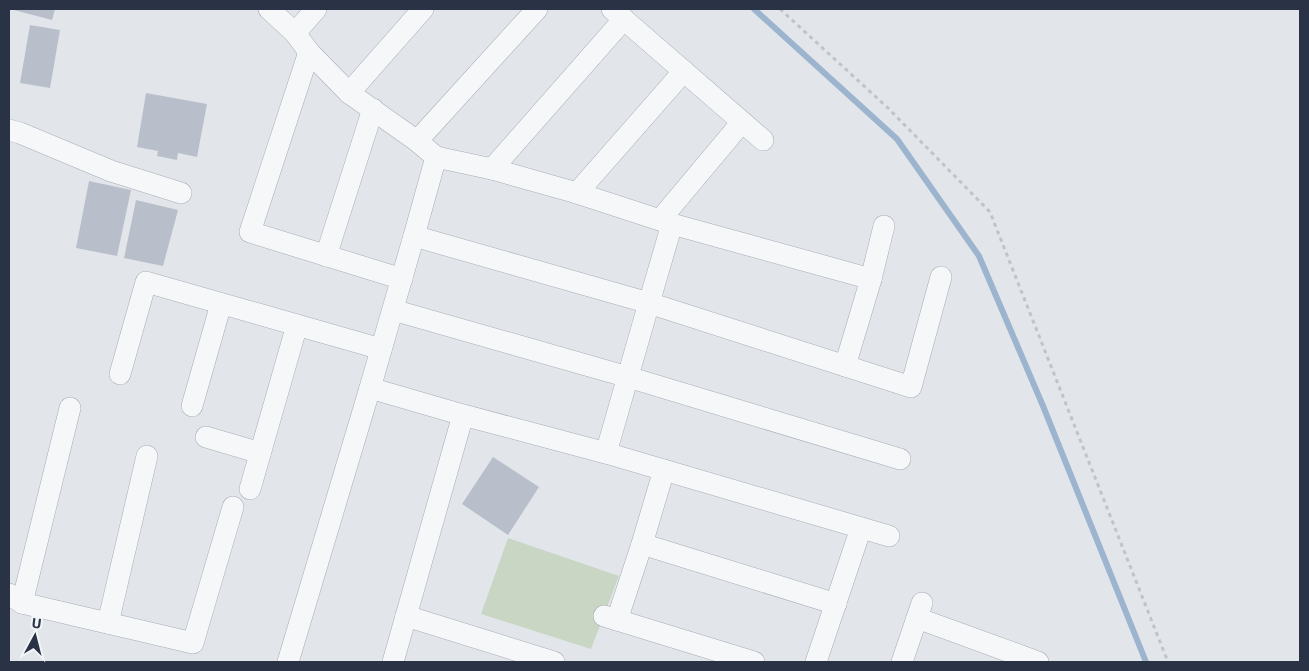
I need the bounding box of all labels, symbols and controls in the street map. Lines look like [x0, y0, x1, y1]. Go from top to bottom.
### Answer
north arrow [10, 611, 60, 661]
text: U [31, 614, 42, 632]

